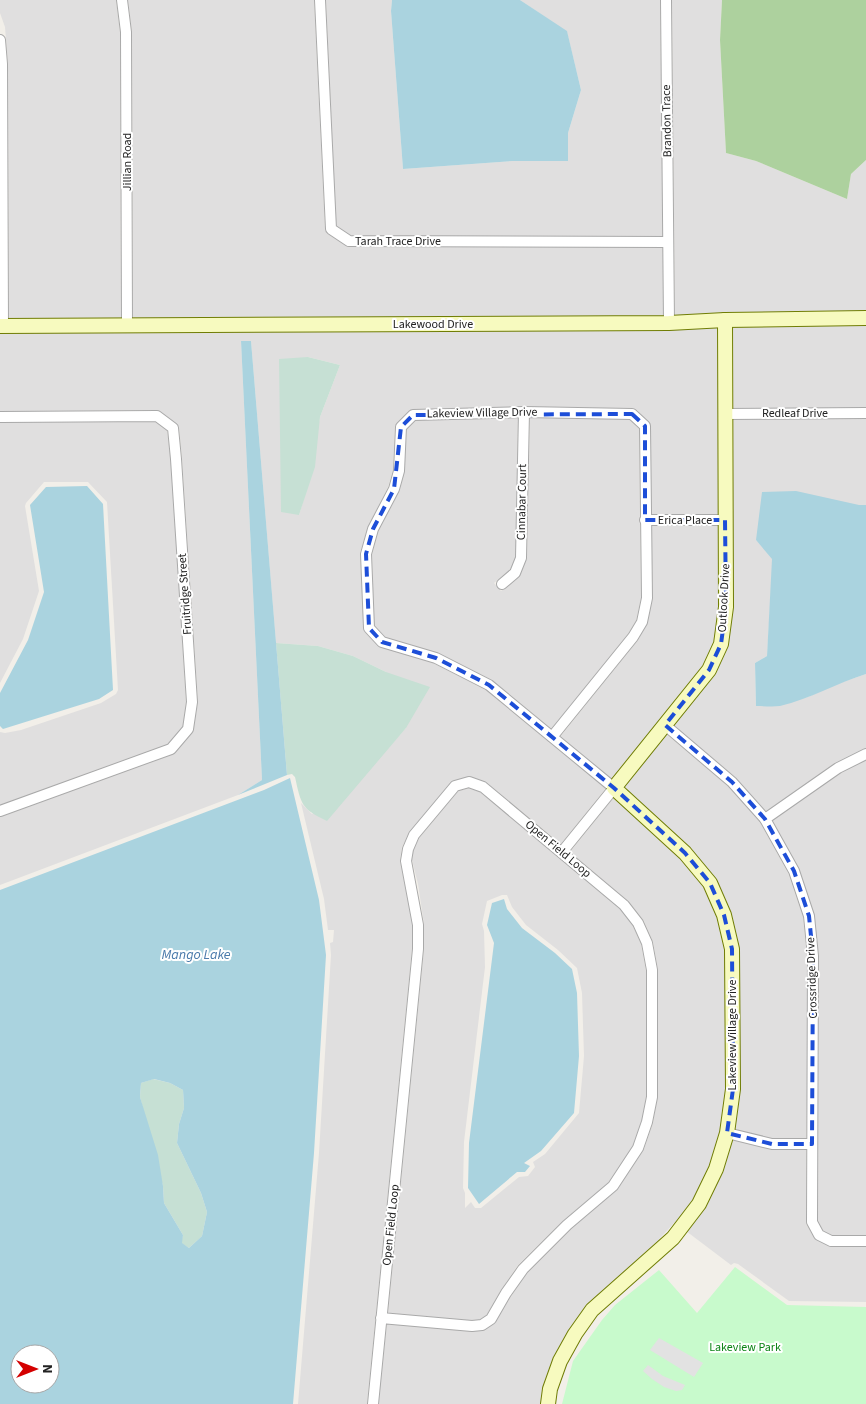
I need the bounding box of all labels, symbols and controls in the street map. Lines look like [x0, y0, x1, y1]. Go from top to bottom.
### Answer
street label: Brandon Trace [658, 84, 676, 157]
street label: Jillian Road [119, 133, 136, 191]
street label: Tarah Trace Drive [355, 233, 441, 250]
street label: Lakewood Drive [393, 316, 473, 333]
street label: Lakeview Village Drive [426, 404, 538, 422]
street label: Redleaf Drive [762, 405, 828, 422]
street label: Cinnabar Court [513, 464, 531, 540]
street label: Erica Place [658, 512, 712, 529]
street label: Fruitridge Street [174, 553, 196, 635]
street label: Outlook Drive [714, 563, 734, 633]
street label: Open Field Loop [521, 816, 595, 882]
street label: Crossridge Drive [802, 937, 822, 1019]
water label: Mango Lake [161, 945, 231, 965]
street label: Lakeview Village Drive [724, 980, 741, 1090]
street label: Open Field Loop [378, 1183, 404, 1267]
park label: Lakeview Park [709, 1339, 781, 1356]
north arrow [10, 1344, 60, 1394]
text: N [37, 1364, 57, 1374]

